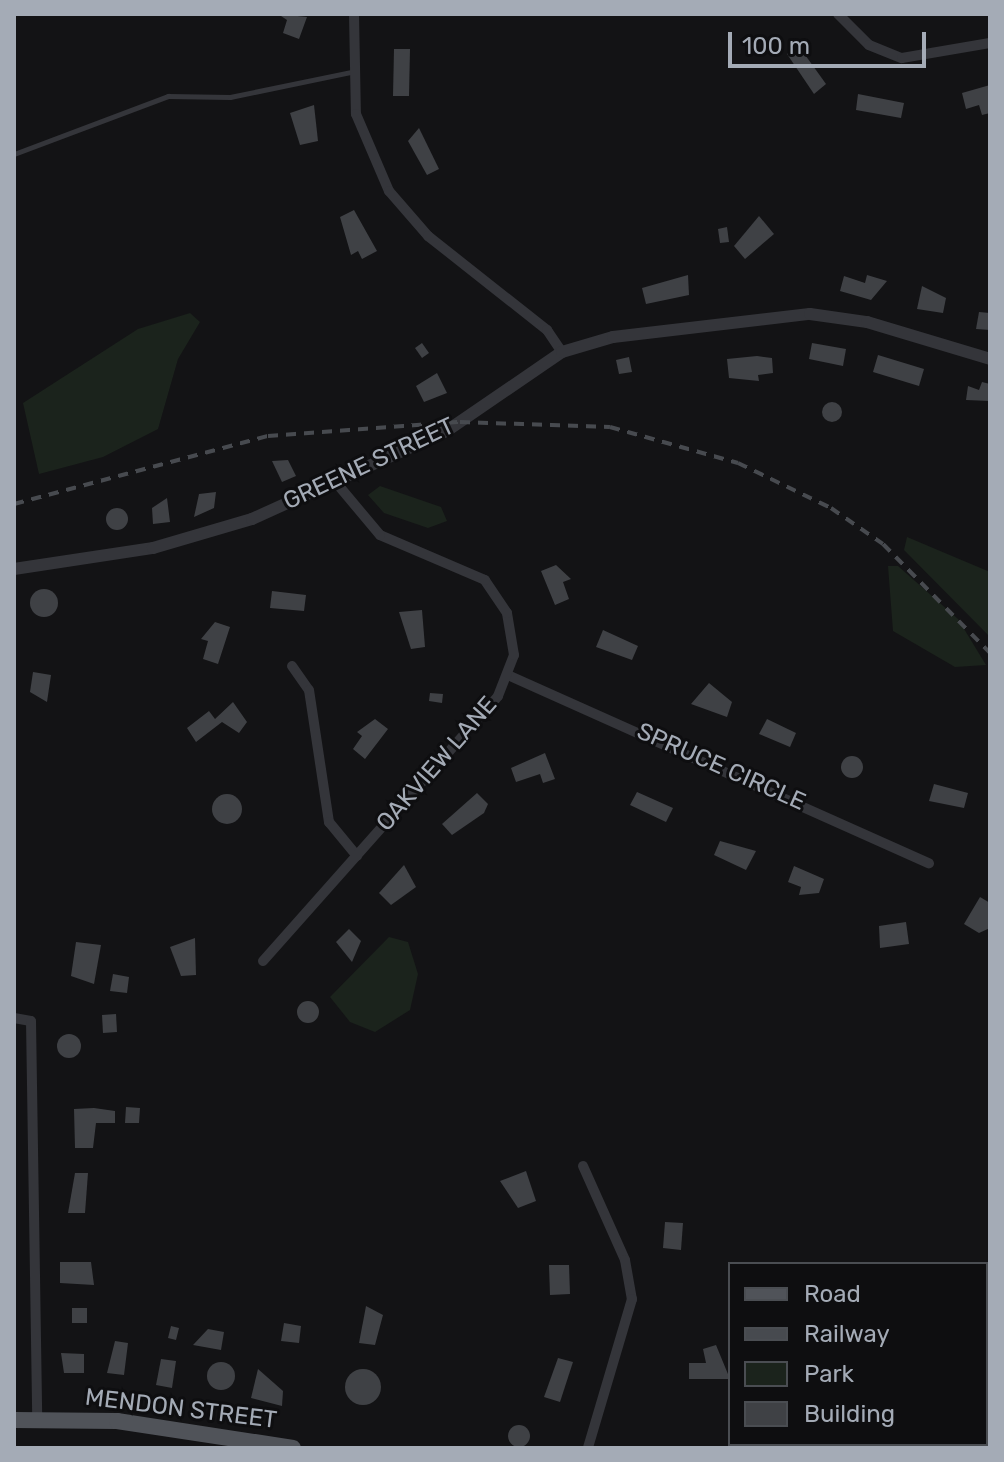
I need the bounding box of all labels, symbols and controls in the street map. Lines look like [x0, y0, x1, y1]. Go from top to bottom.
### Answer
scale bar [732, 16, 930, 66]
text: 100 m [742, 32, 810, 60]
street label: GREENE STREET [279, 412, 459, 516]
street label: OAKVIEW LANE [371, 691, 503, 837]
street label: SPRUCE CIRCLE [632, 717, 810, 817]
legend [728, 1262, 988, 1446]
text: Road [804, 1280, 861, 1308]
text: Railway [804, 1320, 890, 1348]
text: Park [804, 1360, 854, 1388]
street label: MENDON STREET [83, 1383, 279, 1435]
text: Building [804, 1400, 895, 1428]

